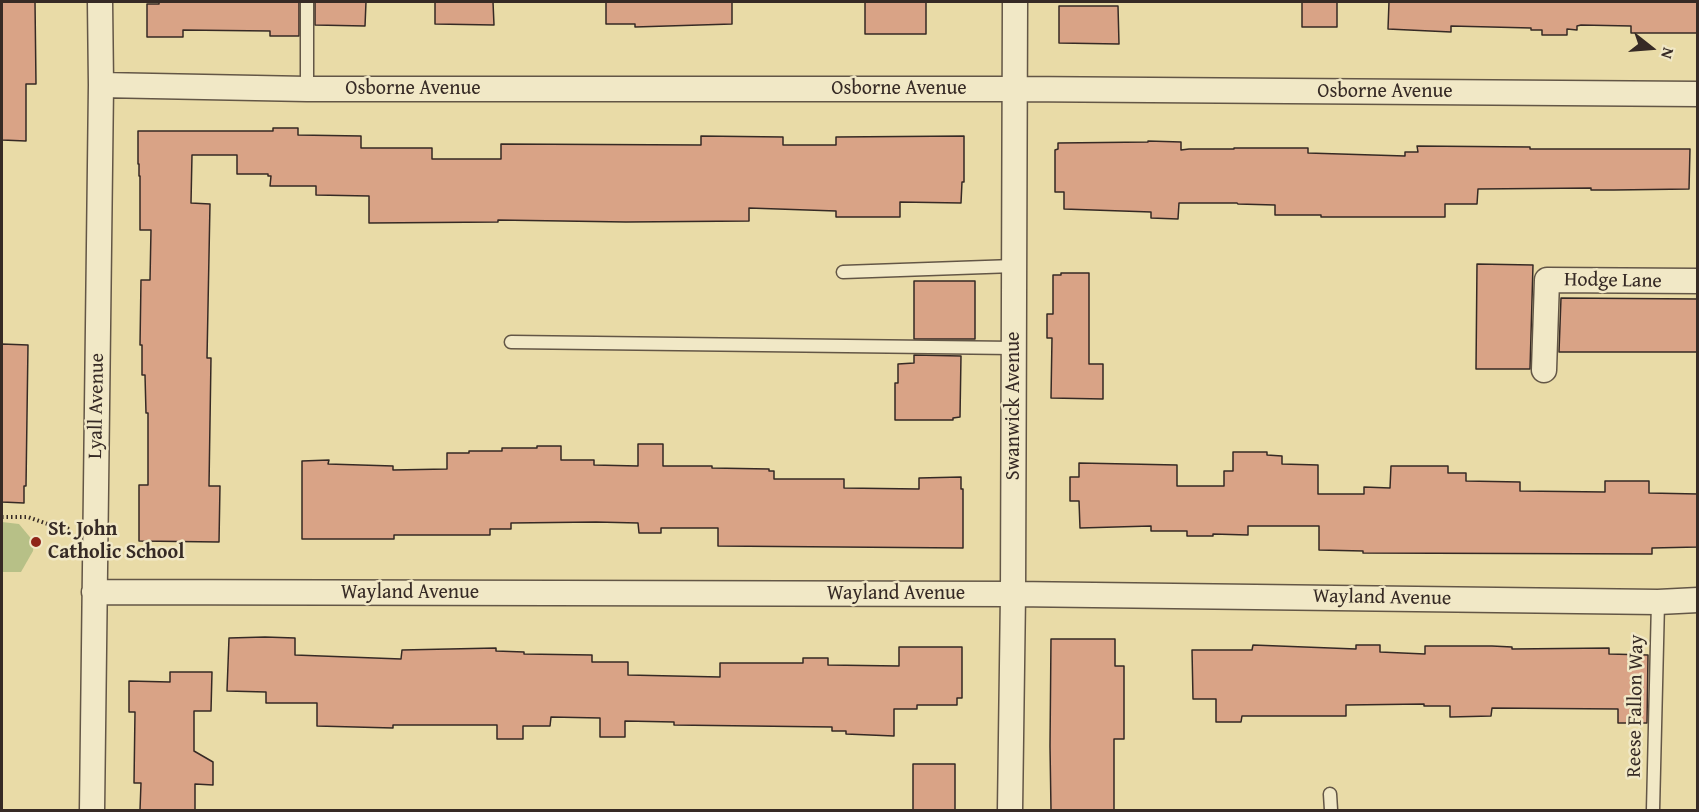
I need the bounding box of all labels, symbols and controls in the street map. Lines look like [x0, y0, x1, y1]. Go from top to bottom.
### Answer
north arrow [1621, 18, 1681, 78]
text: N [1655, 45, 1681, 62]
street label: Osborne Avenue [345, 77, 481, 101]
street label: Osborne Avenue [831, 77, 967, 101]
street label: Osborne Avenue [1317, 80, 1453, 104]
street label: Hodge Lane [1564, 268, 1662, 294]
street label: Swanwick Avenue [1002, 332, 1026, 480]
street label: Lyall Avenue [84, 353, 110, 459]
place label: St. John Catholic School [48, 518, 184, 565]
marker: St. John Catholic School [29, 535, 43, 549]
street label: Wayland Avenue [341, 581, 479, 605]
street label: Wayland Avenue [827, 582, 965, 606]
street label: Wayland Avenue [1313, 585, 1451, 611]
street label: Reese Fallon Way [1623, 634, 1649, 778]

